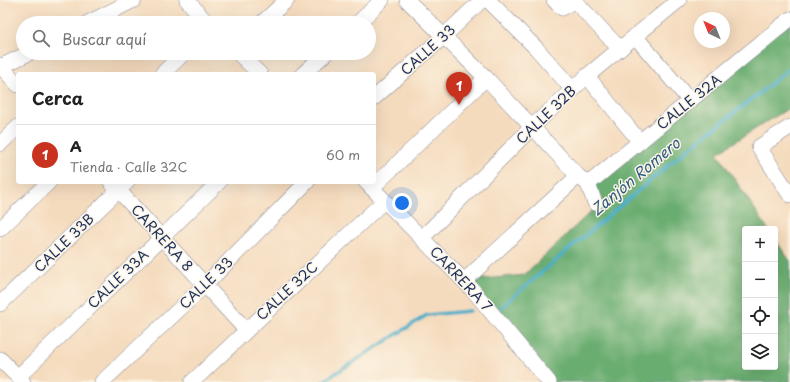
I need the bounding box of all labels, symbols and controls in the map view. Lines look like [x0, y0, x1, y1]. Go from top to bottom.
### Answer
north arrow [694, 12, 730, 48]
search box [16, 16, 376, 60]
street label: CALLE 33 [395, 19, 460, 80]
icon: search [30, 27, 52, 49]
text: Buscar aquí [62, 27, 146, 50]
street label: CALLE 32A [652, 69, 726, 134]
pin: 1 [446, 72, 472, 105]
street label: CALLE 32B [511, 81, 580, 149]
text: Cerca [32, 85, 83, 111]
water label: Zanjón Romero [586, 131, 685, 220]
text: A [70, 134, 82, 157]
text: 1 [42, 145, 48, 164]
text: 60 m [326, 145, 360, 164]
text: Tienda · Calle 32C [70, 157, 187, 176]
your location [392, 193, 412, 213]
street label: CARRERA 8 [126, 199, 198, 276]
street label: CALLE 33B [29, 208, 99, 277]
map controls [742, 226, 778, 370]
button: + [742, 226, 778, 262]
street label: CARRERA 7 [425, 241, 497, 316]
street label: CALLE 33A [82, 244, 153, 313]
street label: CALLE 33 [174, 252, 237, 314]
street label: CALLE 32C [251, 256, 322, 325]
button: − [742, 262, 778, 298]
button: locate [742, 298, 778, 334]
button: layers [742, 334, 778, 370]

